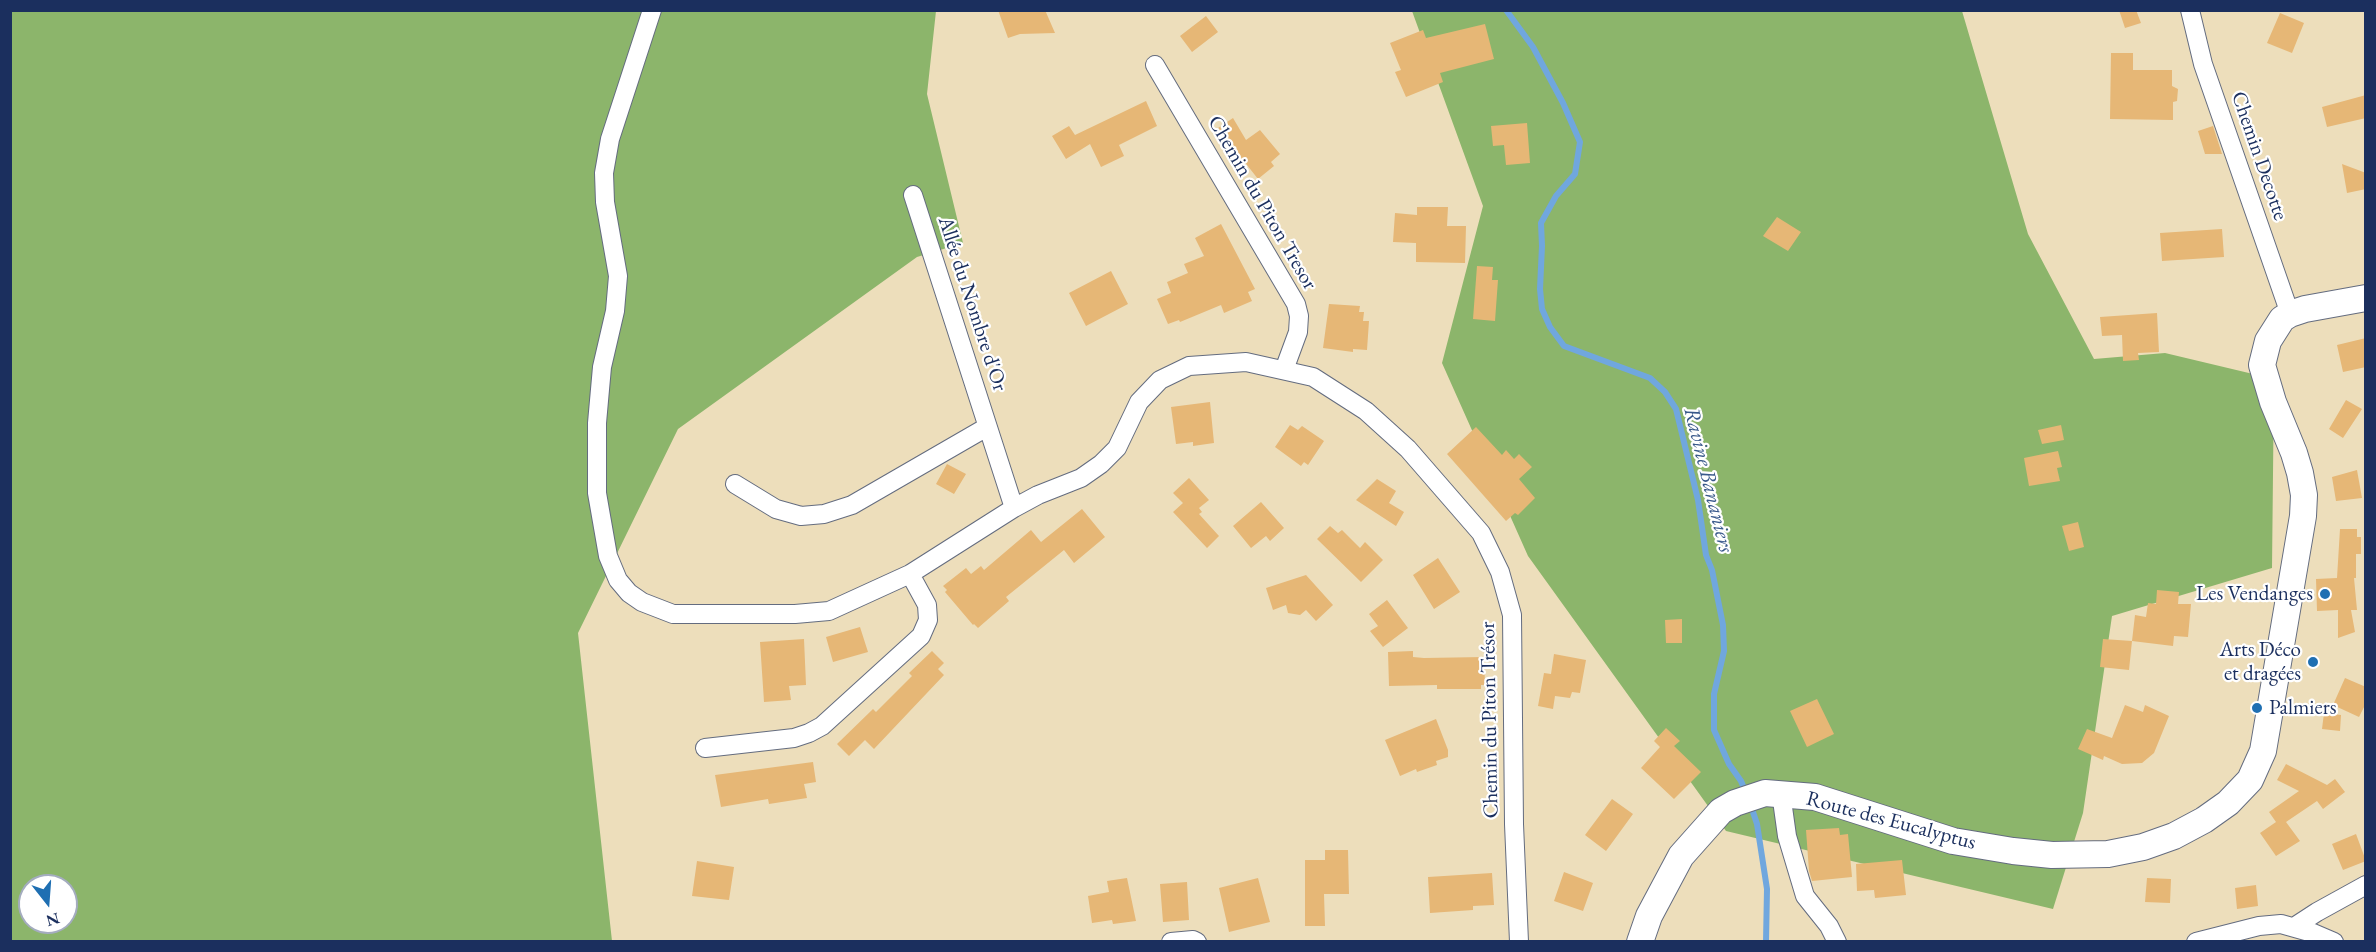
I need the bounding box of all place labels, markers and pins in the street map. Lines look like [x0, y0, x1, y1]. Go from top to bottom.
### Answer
place label: Les Vendanges [2196, 581, 2313, 607]
marker: Les Vendanges [2318, 587, 2332, 601]
place label: Arts Déco et dragées [2220, 637, 2301, 687]
marker: Arts Déco et dragées [2306, 655, 2320, 669]
place label: Palmiers [2269, 695, 2336, 721]
marker: Palmiers [2250, 701, 2264, 715]

